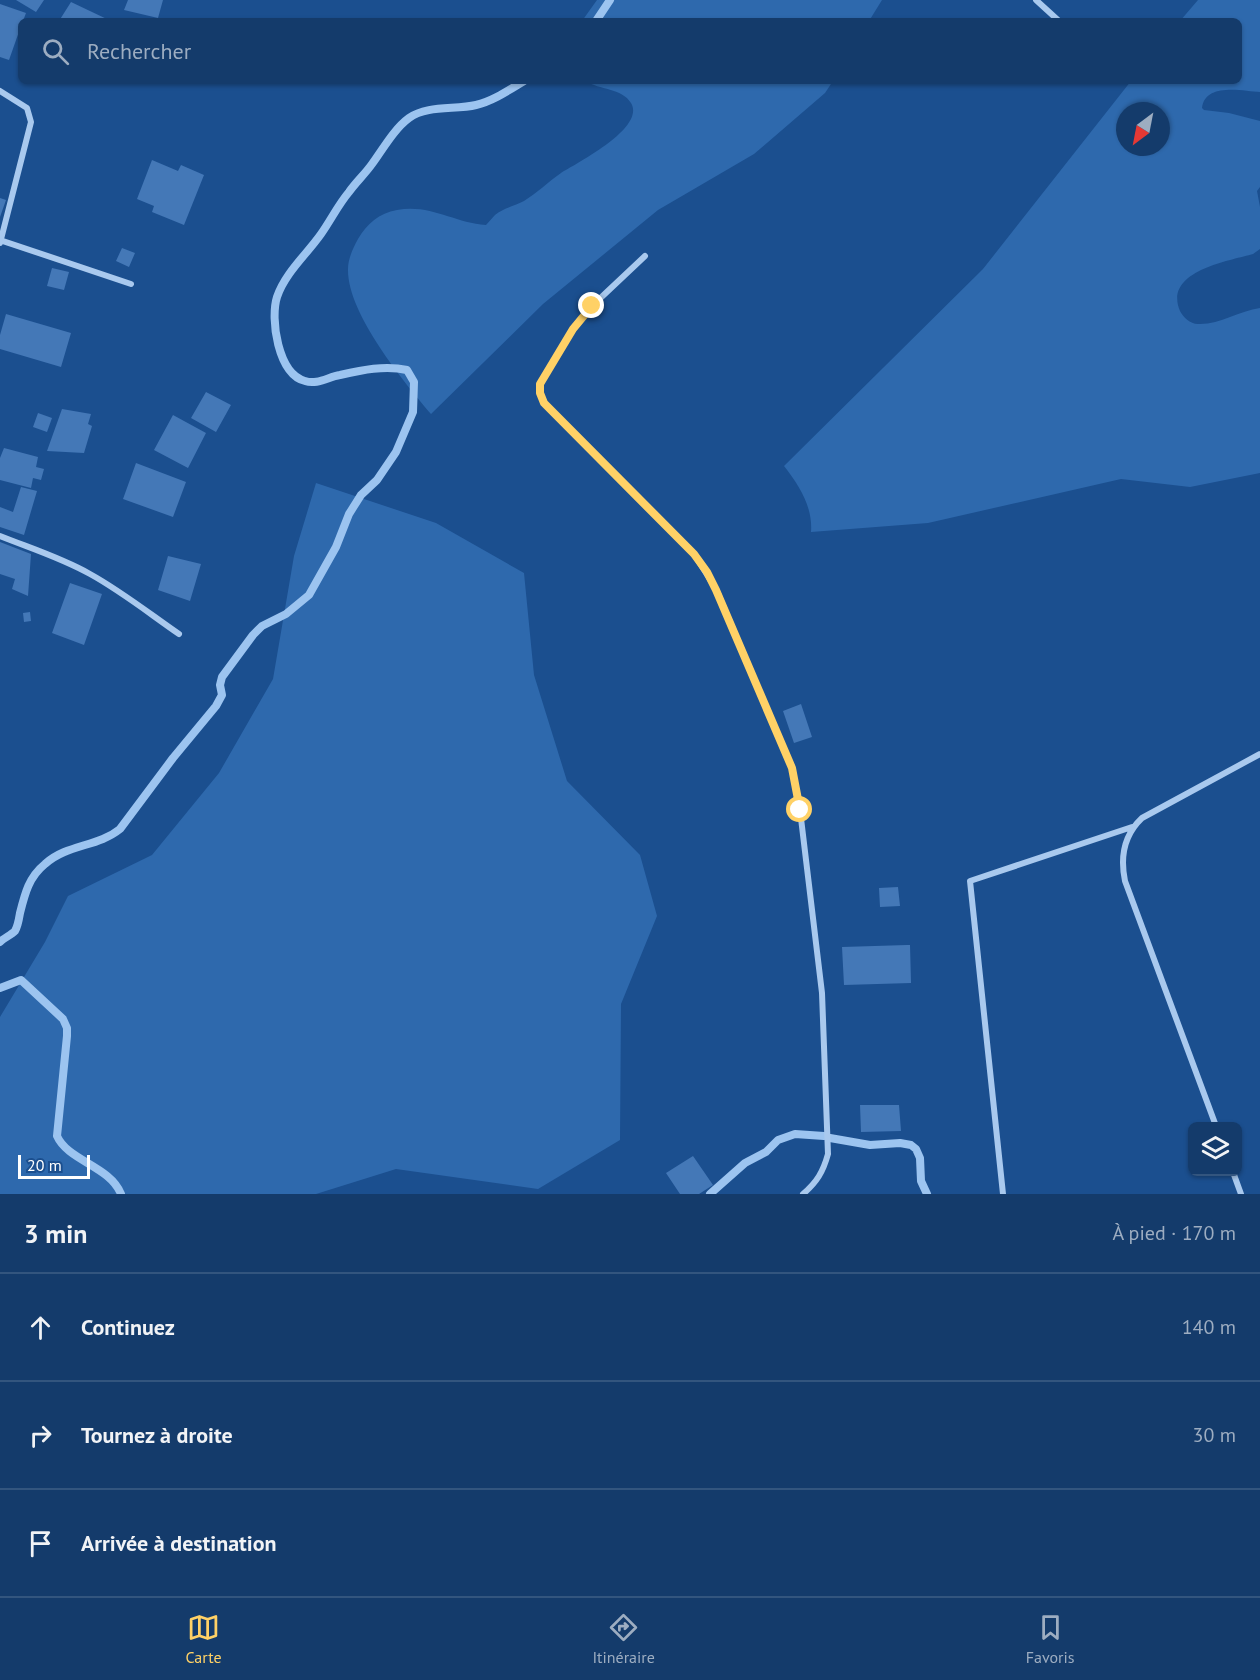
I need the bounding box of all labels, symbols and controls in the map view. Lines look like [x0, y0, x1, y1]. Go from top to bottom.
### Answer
search box [18, 18, 1242, 84]
icon: search [39, 35, 72, 68]
text: Rechercher [87, 37, 191, 65]
north arrow [1116, 102, 1170, 156]
route end [578, 292, 604, 318]
route start [786, 796, 812, 822]
map controls [1188, 1122, 1242, 1176]
button: layers [1188, 1122, 1242, 1176]
scale bar [18, 1152, 90, 1180]
text: 20 m [27, 1155, 62, 1175]
text: 3 min [24, 1217, 87, 1250]
text: À pied · 170 m [1112, 1220, 1236, 1246]
icon: ahead [24, 1311, 57, 1344]
text: Continuez [81, 1313, 175, 1341]
text: 140 m [1182, 1314, 1236, 1340]
icon: right [24, 1419, 57, 1452]
text: Tournez à droite [81, 1421, 233, 1449]
text: 30 m [1193, 1422, 1236, 1448]
icon: arrive [24, 1527, 57, 1560]
text: Arrivée à destination [81, 1529, 277, 1557]
tab: Carte [185, 1611, 222, 1667]
tab: Itinéraire [592, 1611, 655, 1667]
tab: Favoris [1026, 1611, 1075, 1667]

